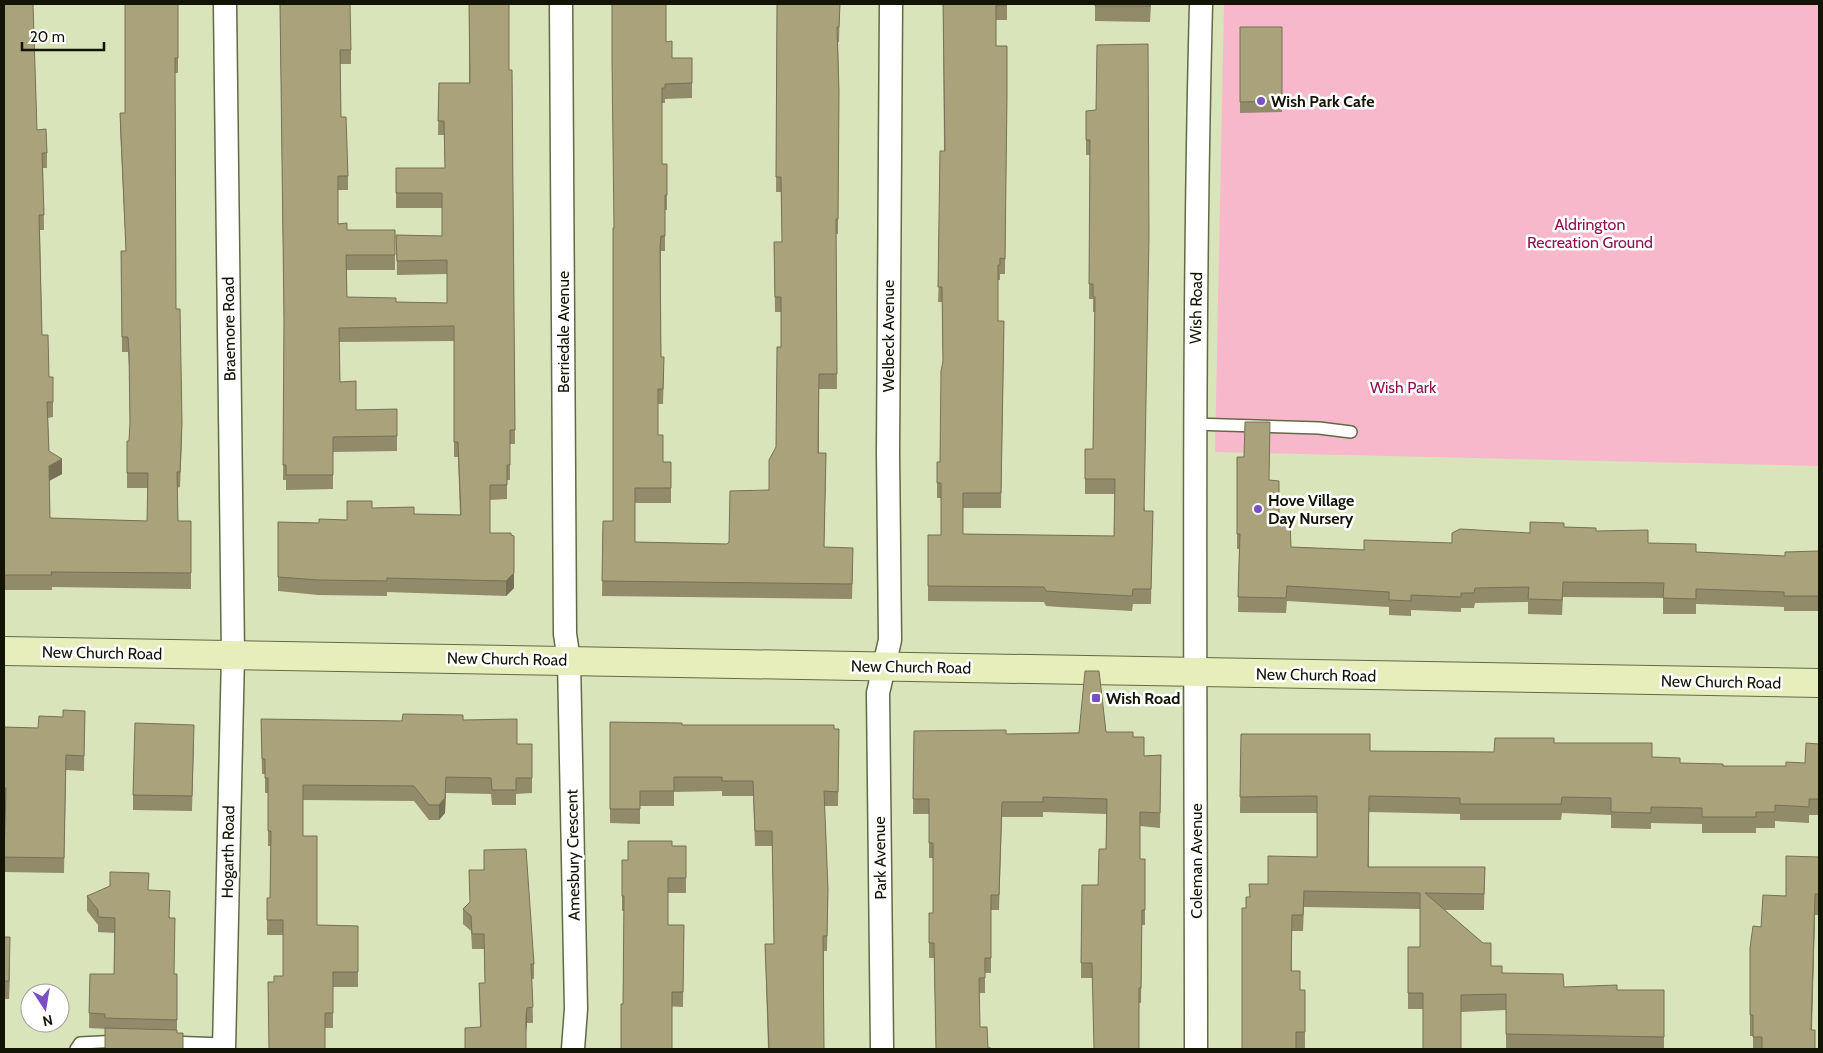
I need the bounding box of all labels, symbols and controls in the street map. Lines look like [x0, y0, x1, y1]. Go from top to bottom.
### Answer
scale bar [22, 20, 105, 52]
text: 20 m [30, 28, 65, 46]
place label: Wish Park Cafe [1271, 92, 1375, 111]
marker: Wish Park Cafe [1255, 95, 1267, 107]
park label: Aldrington Recreation Ground [1527, 215, 1653, 252]
street label: Berriedale Avenue [554, 271, 573, 393]
street label: Wish Road [1186, 272, 1206, 344]
street label: Braemore Road [219, 277, 239, 381]
street label: Welbeck Avenue [879, 280, 898, 392]
park label: Wish Park [1370, 378, 1437, 397]
place label: Hove Village Day Nursery [1268, 491, 1354, 528]
marker: Hove Village Day Nursery [1252, 503, 1264, 515]
street label: New Church Road [42, 642, 162, 664]
street label: New Church Road [447, 648, 567, 670]
street label: New Church Road [851, 656, 971, 678]
street label: New Church Road [1256, 664, 1376, 686]
street label: New Church Road [1661, 671, 1781, 693]
place label: Wish Road [1106, 689, 1180, 708]
marker: Wish Road [1090, 692, 1102, 704]
street label: Amesbury Crescent [562, 788, 584, 921]
street label: Coleman Avenue [1187, 803, 1206, 919]
street label: Hogarth Road [218, 805, 238, 899]
street label: Park Avenue [870, 816, 890, 900]
north arrow [20, 983, 70, 1033]
text: N [41, 1011, 54, 1031]

